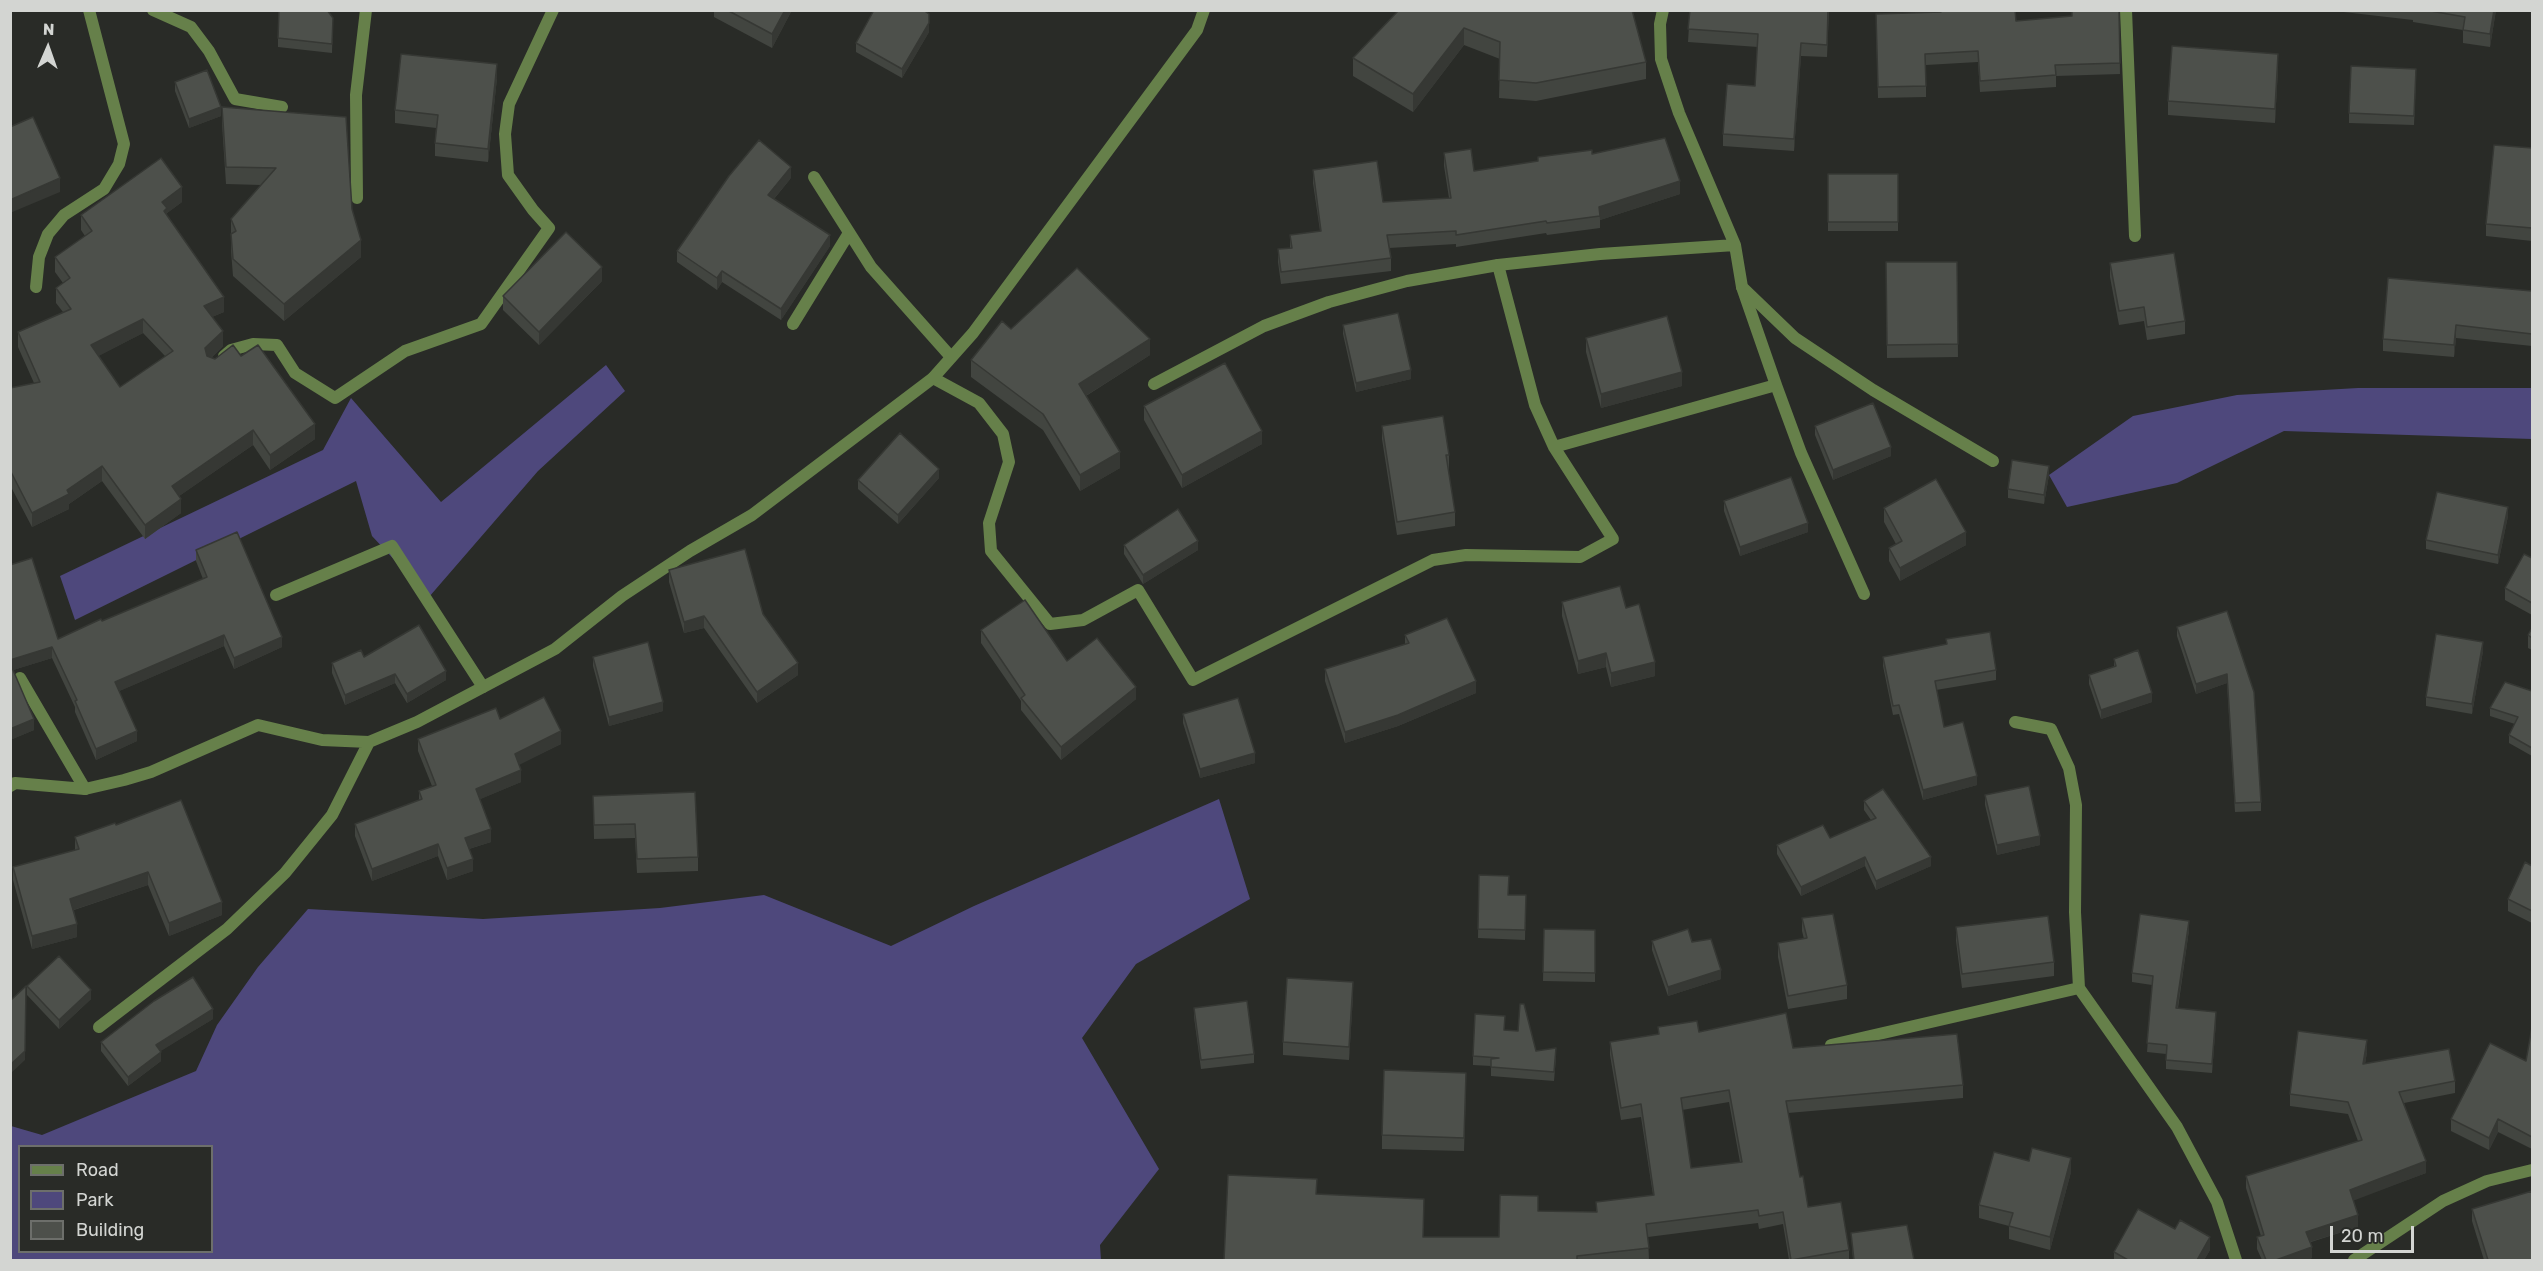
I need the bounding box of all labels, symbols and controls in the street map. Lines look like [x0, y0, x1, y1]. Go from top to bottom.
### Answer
north arrow [18, 18, 78, 78]
text: N [43, 20, 55, 39]
legend [18, 1145, 213, 1253]
text: Road [76, 1159, 119, 1181]
text: Park [76, 1189, 113, 1211]
scale bar [2333, 1214, 2417, 1252]
text: Building [76, 1219, 144, 1241]
text: 20 m [2341, 1225, 2383, 1247]

